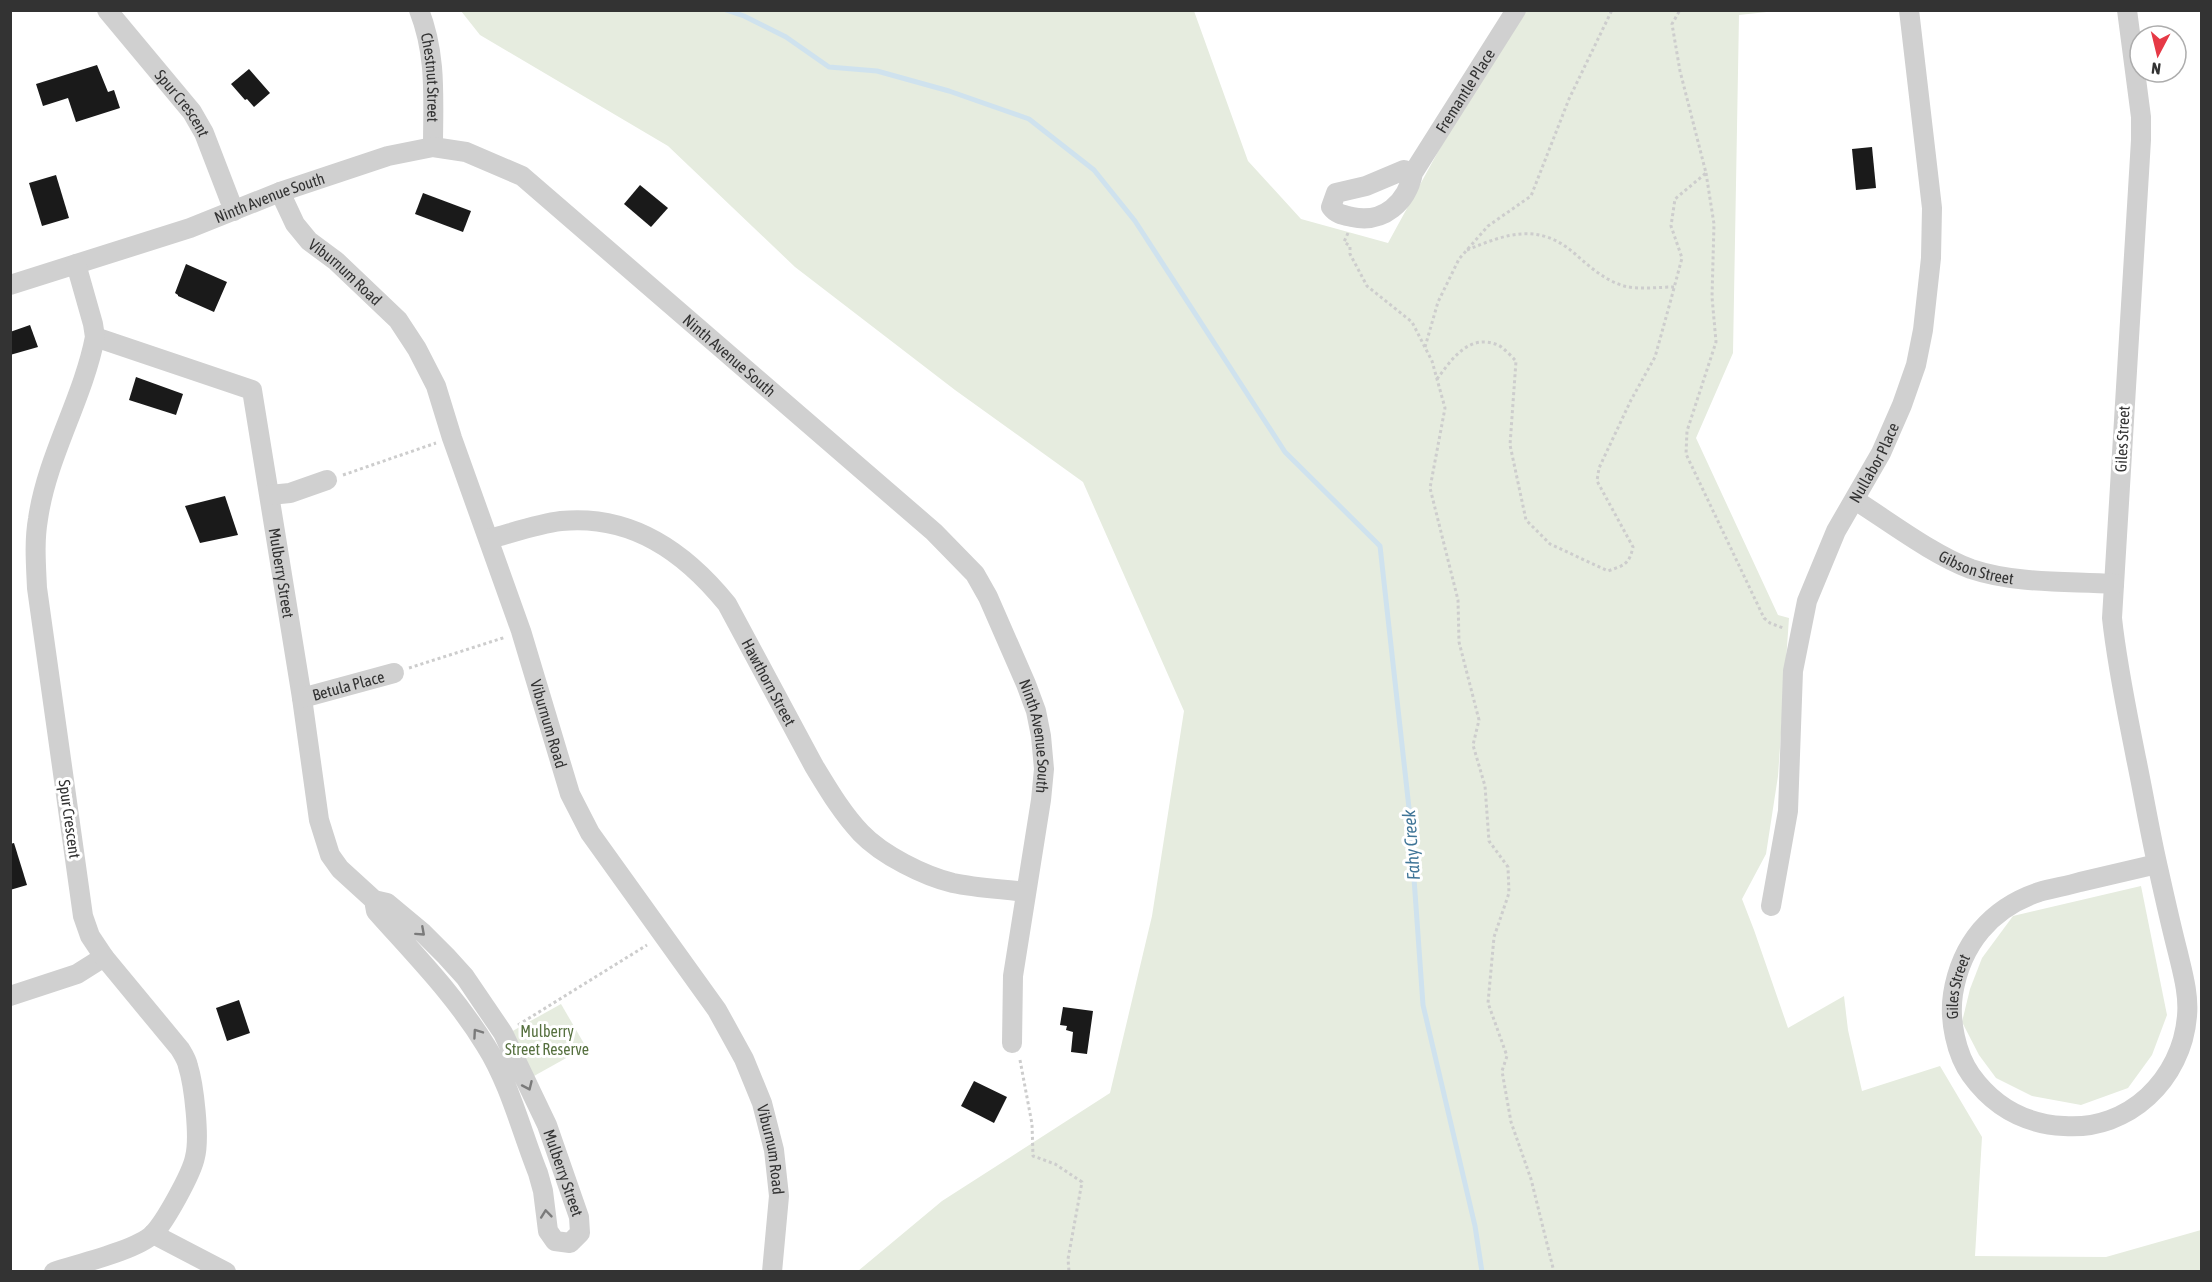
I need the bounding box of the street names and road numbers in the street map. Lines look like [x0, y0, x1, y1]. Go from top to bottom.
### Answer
street label: Chestnut Street [418, 31, 442, 123]
street label: Fremantle Place [1432, 45, 1498, 136]
street label: Spur Crescent [151, 66, 214, 139]
street label: Ninth Avenue South [212, 169, 327, 226]
street label: Viburnum Road [305, 235, 385, 309]
street label: Ninth Avenue South [680, 310, 779, 400]
street label: Giles Street [2111, 405, 2133, 473]
street label: Nullabor Place [1845, 420, 1902, 506]
street label: Mulberry Street [266, 527, 298, 620]
street label: Gibson Street [1936, 547, 2015, 587]
street label: Hawthorn Street [738, 636, 800, 729]
street label: Betula Place [310, 667, 386, 704]
street label: Viburnum Road [527, 677, 571, 770]
street label: Ninth Avenue South [1016, 677, 1053, 794]
street label: Spur Crescent [55, 778, 84, 860]
street label: Giles Street [1943, 951, 1973, 1020]
street label: Viburnum Road [754, 1102, 788, 1195]
street label: Mulberry Street [540, 1127, 587, 1219]

